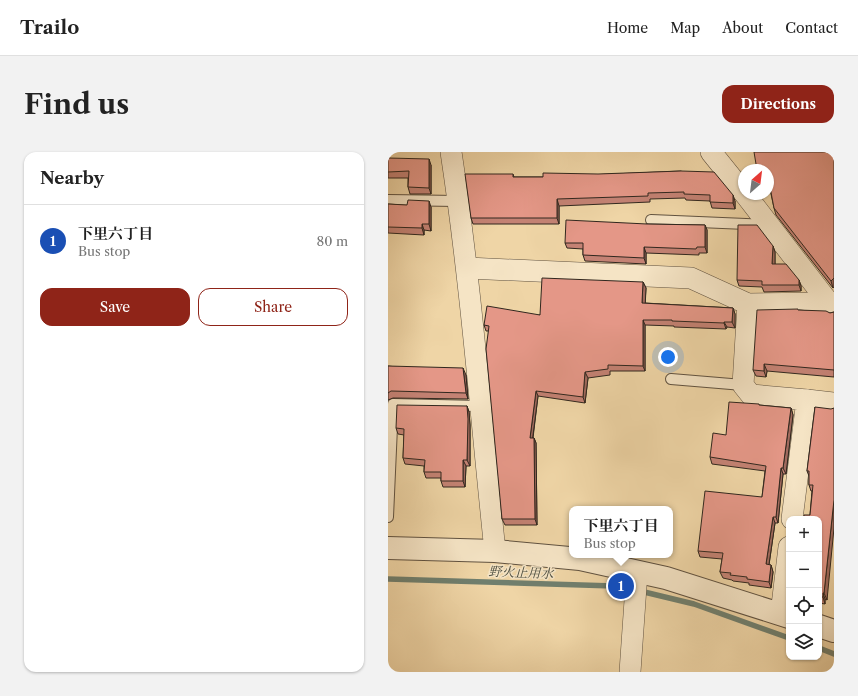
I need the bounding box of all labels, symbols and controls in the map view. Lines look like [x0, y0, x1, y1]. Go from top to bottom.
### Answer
text: Trailo [20, 16, 79, 39]
text: Home [607, 19, 648, 37]
text: Map [670, 19, 700, 37]
text: About [722, 19, 763, 37]
text: Contact [785, 19, 838, 37]
button: Directions [722, 85, 834, 123]
text: Find us [24, 87, 129, 121]
north arrow [738, 164, 774, 200]
text: Nearby [40, 168, 104, 188]
text: 下里六丁目 [78, 224, 153, 243]
text: 1 [50, 233, 56, 249]
text: 80 m [316, 233, 348, 249]
text: Bus stop [78, 243, 130, 259]
button: Save [40, 288, 190, 326]
button: Share [198, 288, 348, 326]
your location [658, 347, 678, 367]
popup [569, 506, 673, 558]
text: 下里六丁目 [583, 516, 659, 535]
map controls [786, 516, 822, 660]
button: + [786, 516, 822, 552]
text: Bus stop [583, 535, 636, 551]
button: − [786, 552, 822, 588]
water label: 野火止用水 [488, 563, 556, 581]
pin: 1 [608, 571, 634, 601]
button: locate [786, 588, 822, 624]
button: layers [786, 624, 822, 660]

